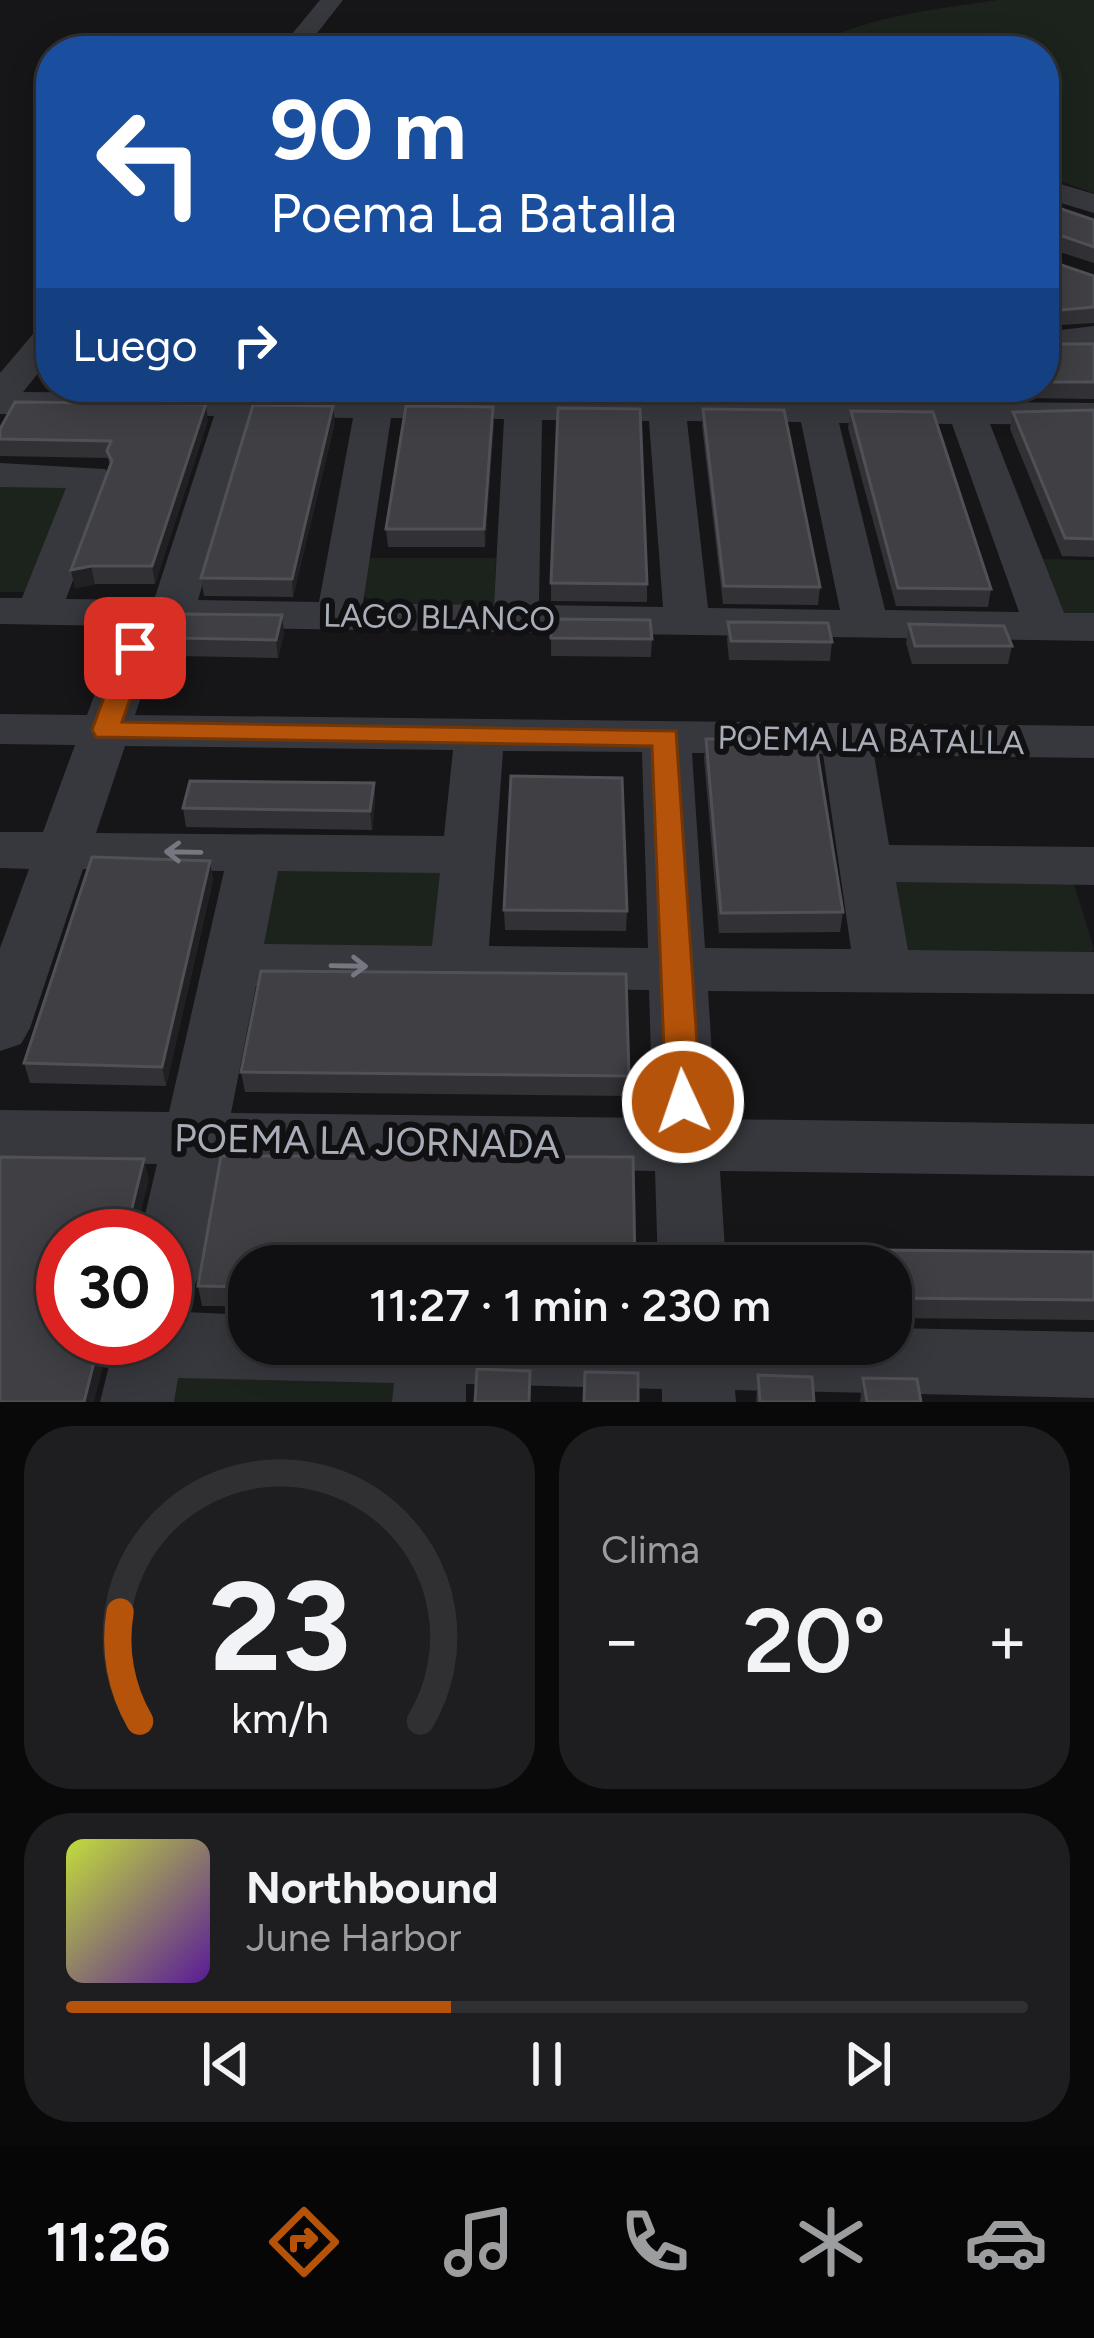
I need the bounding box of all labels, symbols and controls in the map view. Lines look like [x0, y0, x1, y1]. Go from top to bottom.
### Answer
text: 90 m [270, 79, 466, 180]
icon: left [72, 84, 228, 240]
text: Poema La Batalla [270, 181, 677, 246]
icon: right [222, 312, 288, 378]
text: Luego [72, 318, 198, 372]
street label: LAGO BLANCO [323, 595, 555, 639]
pin [84, 597, 186, 699]
icon: arrive [102, 615, 168, 681]
street label: POEMA LA BATALLA [717, 718, 1026, 762]
one-way arrow [164, 841, 203, 863]
one-way arrow [329, 955, 368, 977]
position arrow [620, 1039, 746, 1165]
street label: POEMA LA JORNADA [174, 1114, 561, 1168]
speed limit sign: 30 [36, 1209, 192, 1365]
text: 11:27 · 1 min · 230 m [369, 1278, 771, 1332]
text: Clima [601, 1526, 700, 1573]
text: 23 [209, 1551, 350, 1701]
text: 20° [743, 1586, 886, 1695]
text: − [601, 1600, 642, 1680]
text: + [987, 1600, 1028, 1680]
text: km/h [231, 1691, 328, 1743]
text: Northbound [246, 1860, 499, 1914]
text: June Harbor [246, 1914, 462, 1961]
icon: previous [193, 2031, 259, 2097]
icon: pause [514, 2031, 580, 2097]
icon: next [835, 2031, 901, 2097]
icon: directions [262, 2200, 346, 2284]
icon: music [437, 2200, 521, 2284]
icon: phone [613, 2200, 697, 2284]
icon: climate [789, 2200, 873, 2284]
icon: car [964, 2200, 1048, 2284]
text: 11:26 [46, 2210, 170, 2275]

